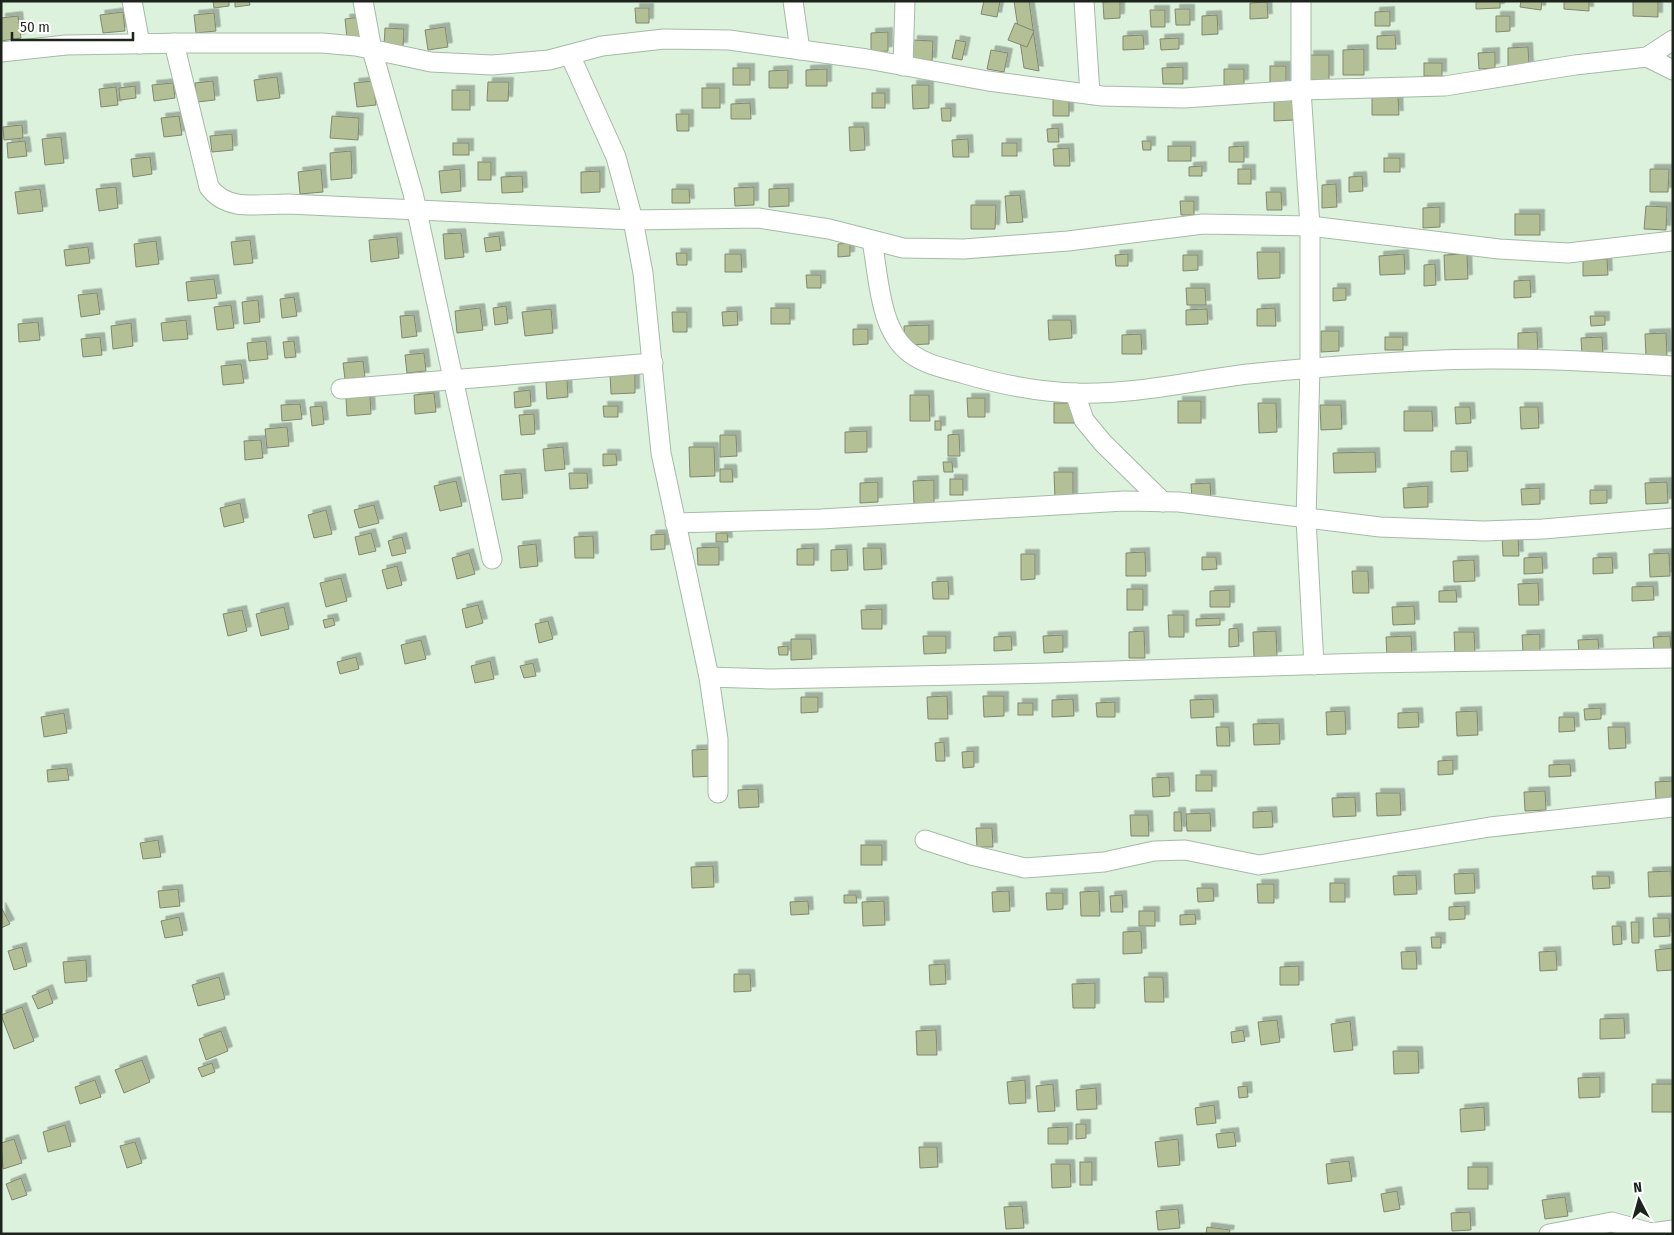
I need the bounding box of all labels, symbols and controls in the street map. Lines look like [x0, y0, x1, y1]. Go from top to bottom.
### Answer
scale bar [12, 10, 134, 42]
text: 50 m [20, 18, 50, 36]
north arrow [1614, 1175, 1664, 1225]
text: N [1633, 1179, 1643, 1196]

